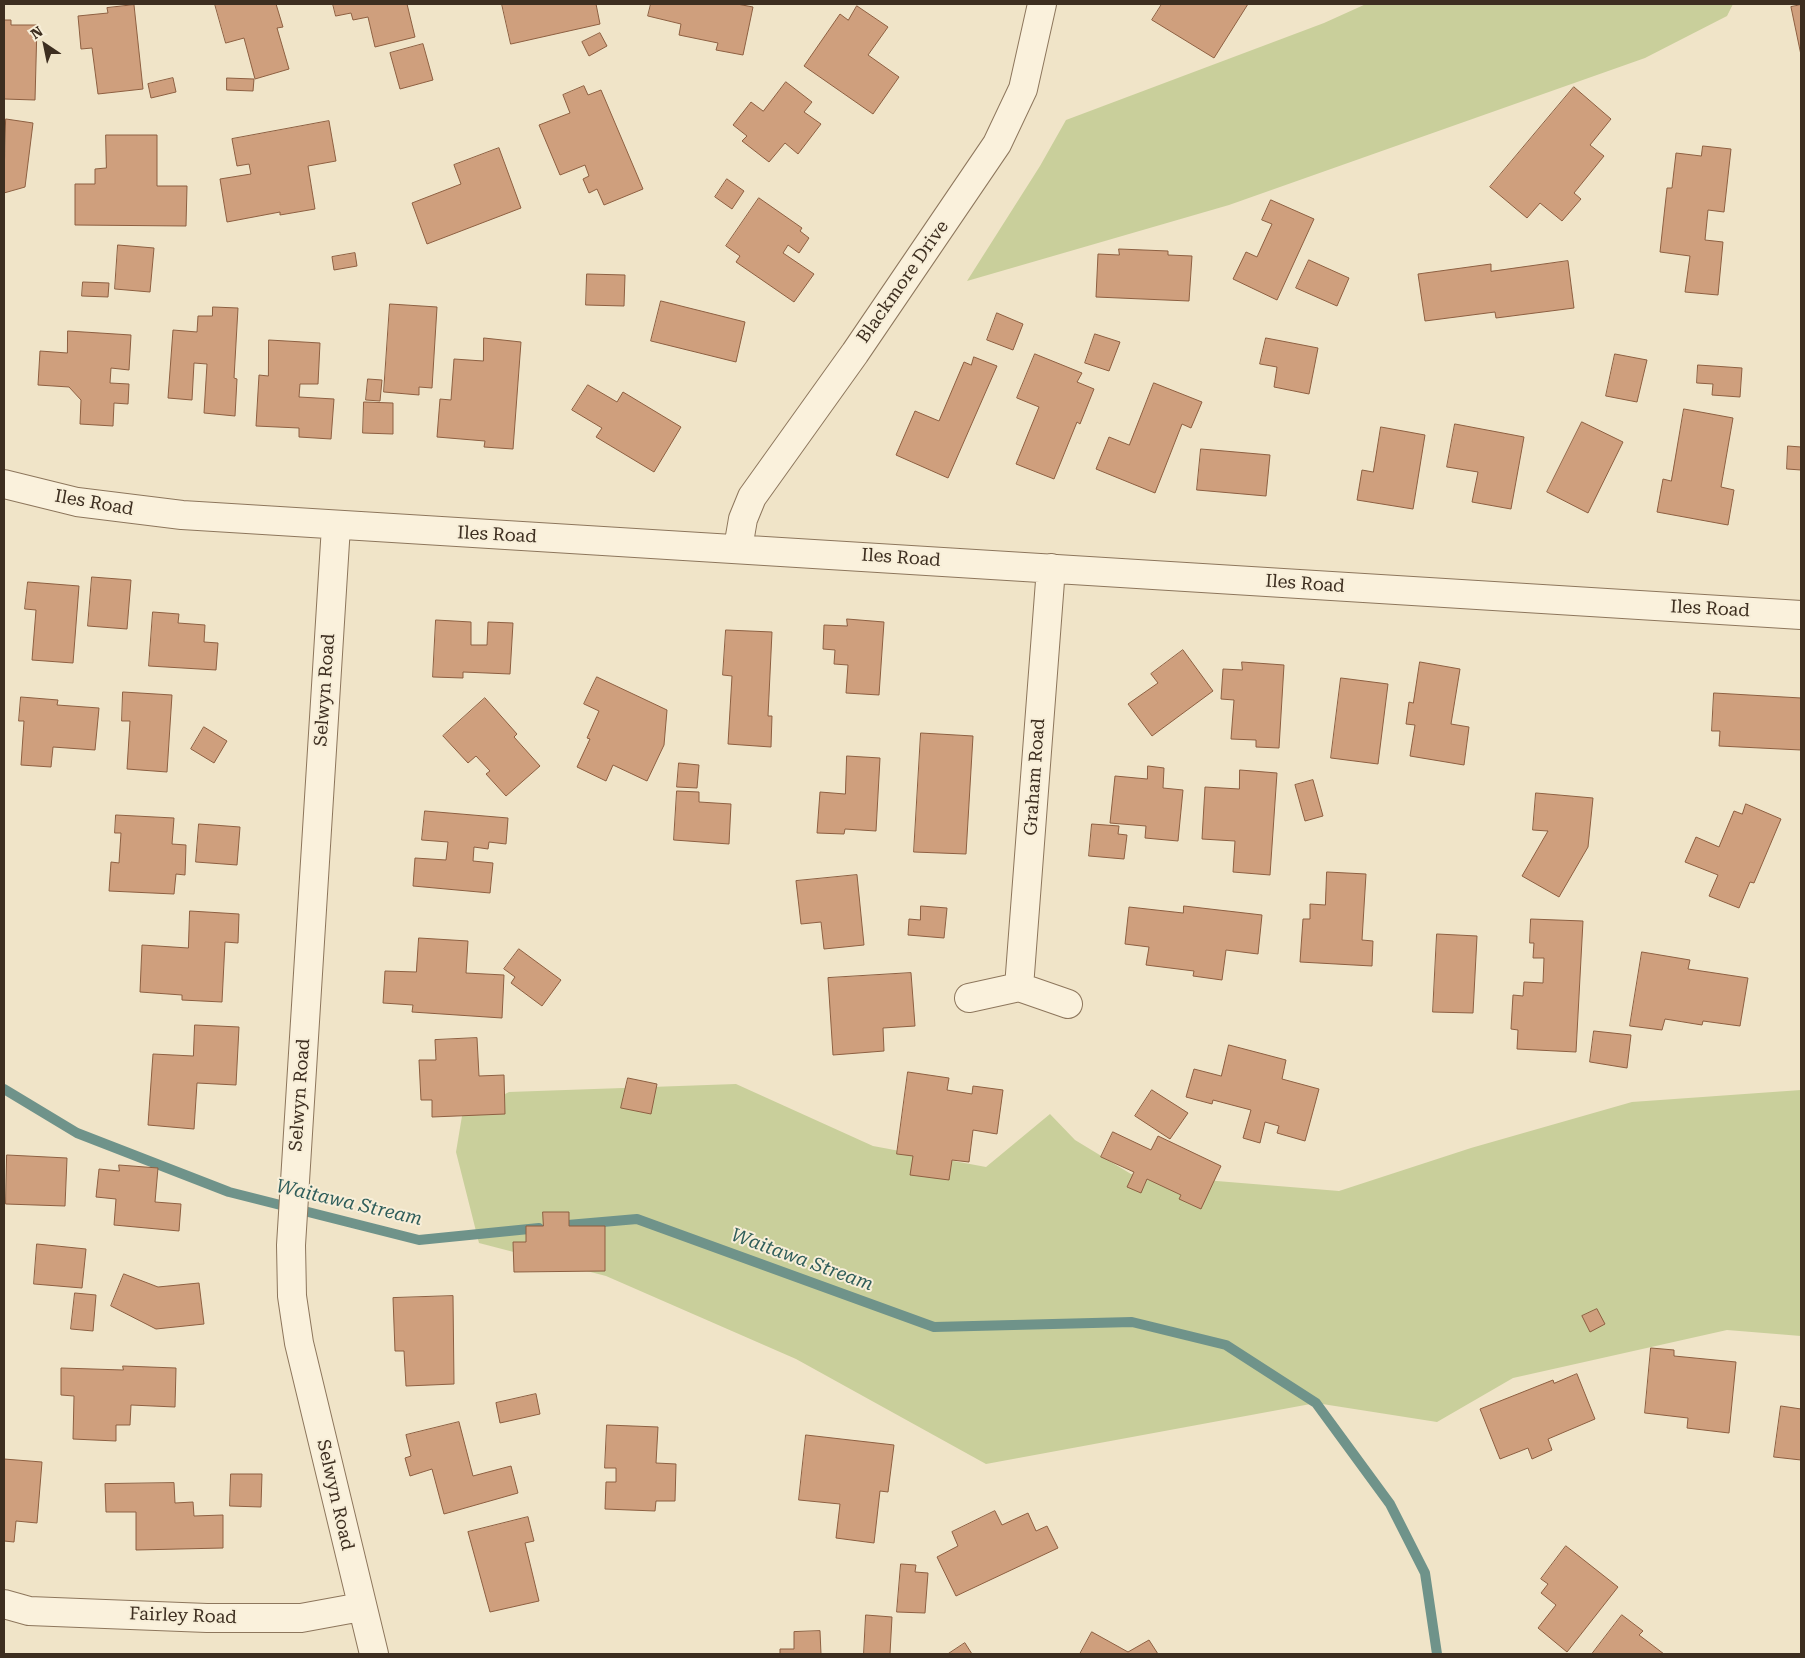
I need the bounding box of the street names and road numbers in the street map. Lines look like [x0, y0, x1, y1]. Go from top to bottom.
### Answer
street label: Blackmore Drive [853, 217, 953, 347]
street label: Iles Road [53, 485, 135, 521]
street label: Iles Road [457, 522, 537, 548]
street label: Iles Road [861, 544, 941, 572]
street label: Iles Road [1265, 570, 1345, 598]
street label: Iles Road [1670, 596, 1750, 622]
street label: Selwyn Road [310, 633, 340, 747]
street label: Graham Road [1020, 718, 1050, 836]
street label: Selwyn Road [285, 1038, 315, 1152]
street label: Selwyn Road [312, 1437, 358, 1553]
street label: Fairley Road [129, 1603, 237, 1629]

